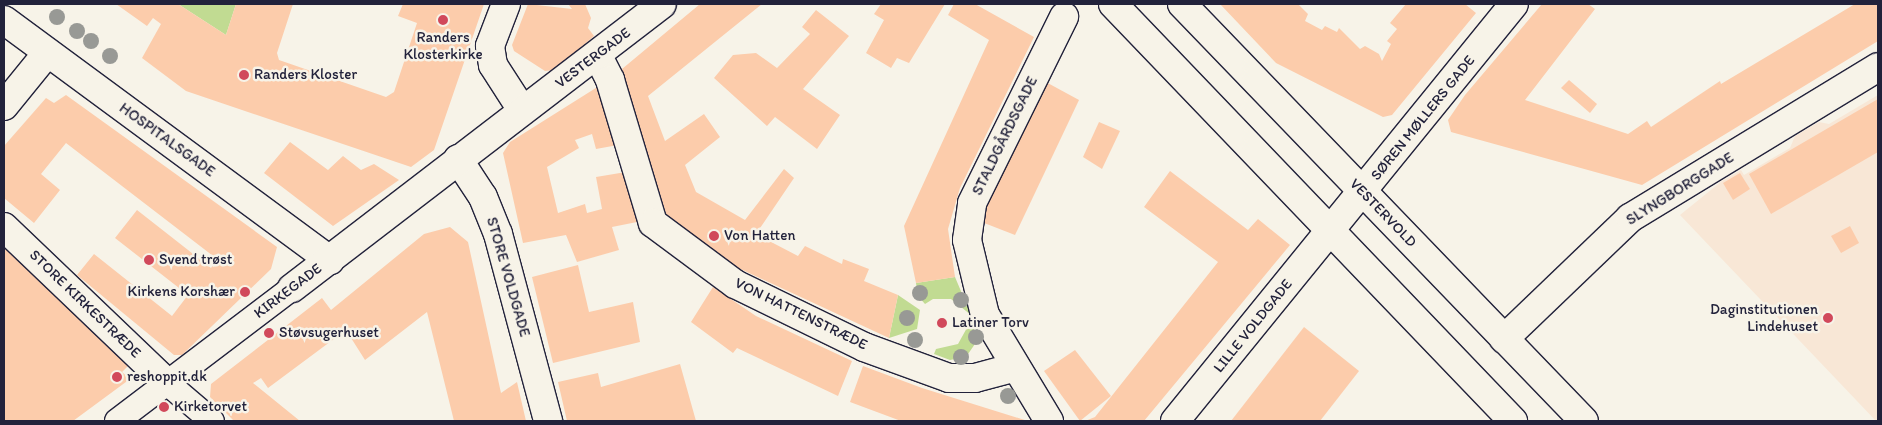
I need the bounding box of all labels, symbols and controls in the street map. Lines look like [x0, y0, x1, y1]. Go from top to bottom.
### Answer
marker: Randers Klosterkirke [437, 14, 449, 26]
street label: VESTERGADE [552, 24, 634, 92]
place label: Randers Klosterkirke [403, 28, 483, 63]
street label: SØREN MØLLERS GADE [1367, 52, 1479, 184]
place label: Randers Kloster [254, 66, 357, 84]
marker: Randers Kloster [238, 69, 250, 81]
street label: STALDGÅRDSGADE [968, 74, 1042, 198]
street label: HOSPITALSGADE [116, 99, 218, 181]
street label: SLYNGBORGGADE [1623, 149, 1737, 229]
street label: VESTERVOLD [1346, 175, 1420, 251]
street label: STORE VOLDGADE [482, 215, 534, 339]
place label: Von Hatten [724, 227, 796, 245]
marker: Von Hatten [708, 230, 720, 242]
street label: STORE KIRKESTRÆDE [25, 246, 145, 362]
place label: Svend trøst [159, 251, 232, 269]
marker: Svend trøst [143, 254, 155, 266]
street label: KIRKEGADE [251, 260, 325, 322]
street label: VON HATTENSTRÆDE [732, 274, 870, 354]
street label: LILLE VOLDGADE [1210, 276, 1296, 376]
place label: Kirkens Korshær [127, 283, 235, 301]
marker: Kirkens Korshær [239, 286, 251, 298]
place label: Daginstitutionen Lindehuset [1710, 300, 1818, 335]
marker: Daginstitutionen Lindehuset [1822, 312, 1834, 324]
place label: Latiner Torv [952, 314, 1029, 332]
marker: Latiner Torv [936, 317, 948, 329]
place label: Støvsugerhuset [279, 324, 379, 342]
marker: Støvsugerhuset [263, 327, 275, 339]
place label: reshoppit.dk [127, 368, 207, 386]
marker: reshoppit.dk [111, 371, 123, 383]
place label: Kirketorvet [174, 398, 247, 416]
marker: Kirketorvet [158, 401, 170, 413]

